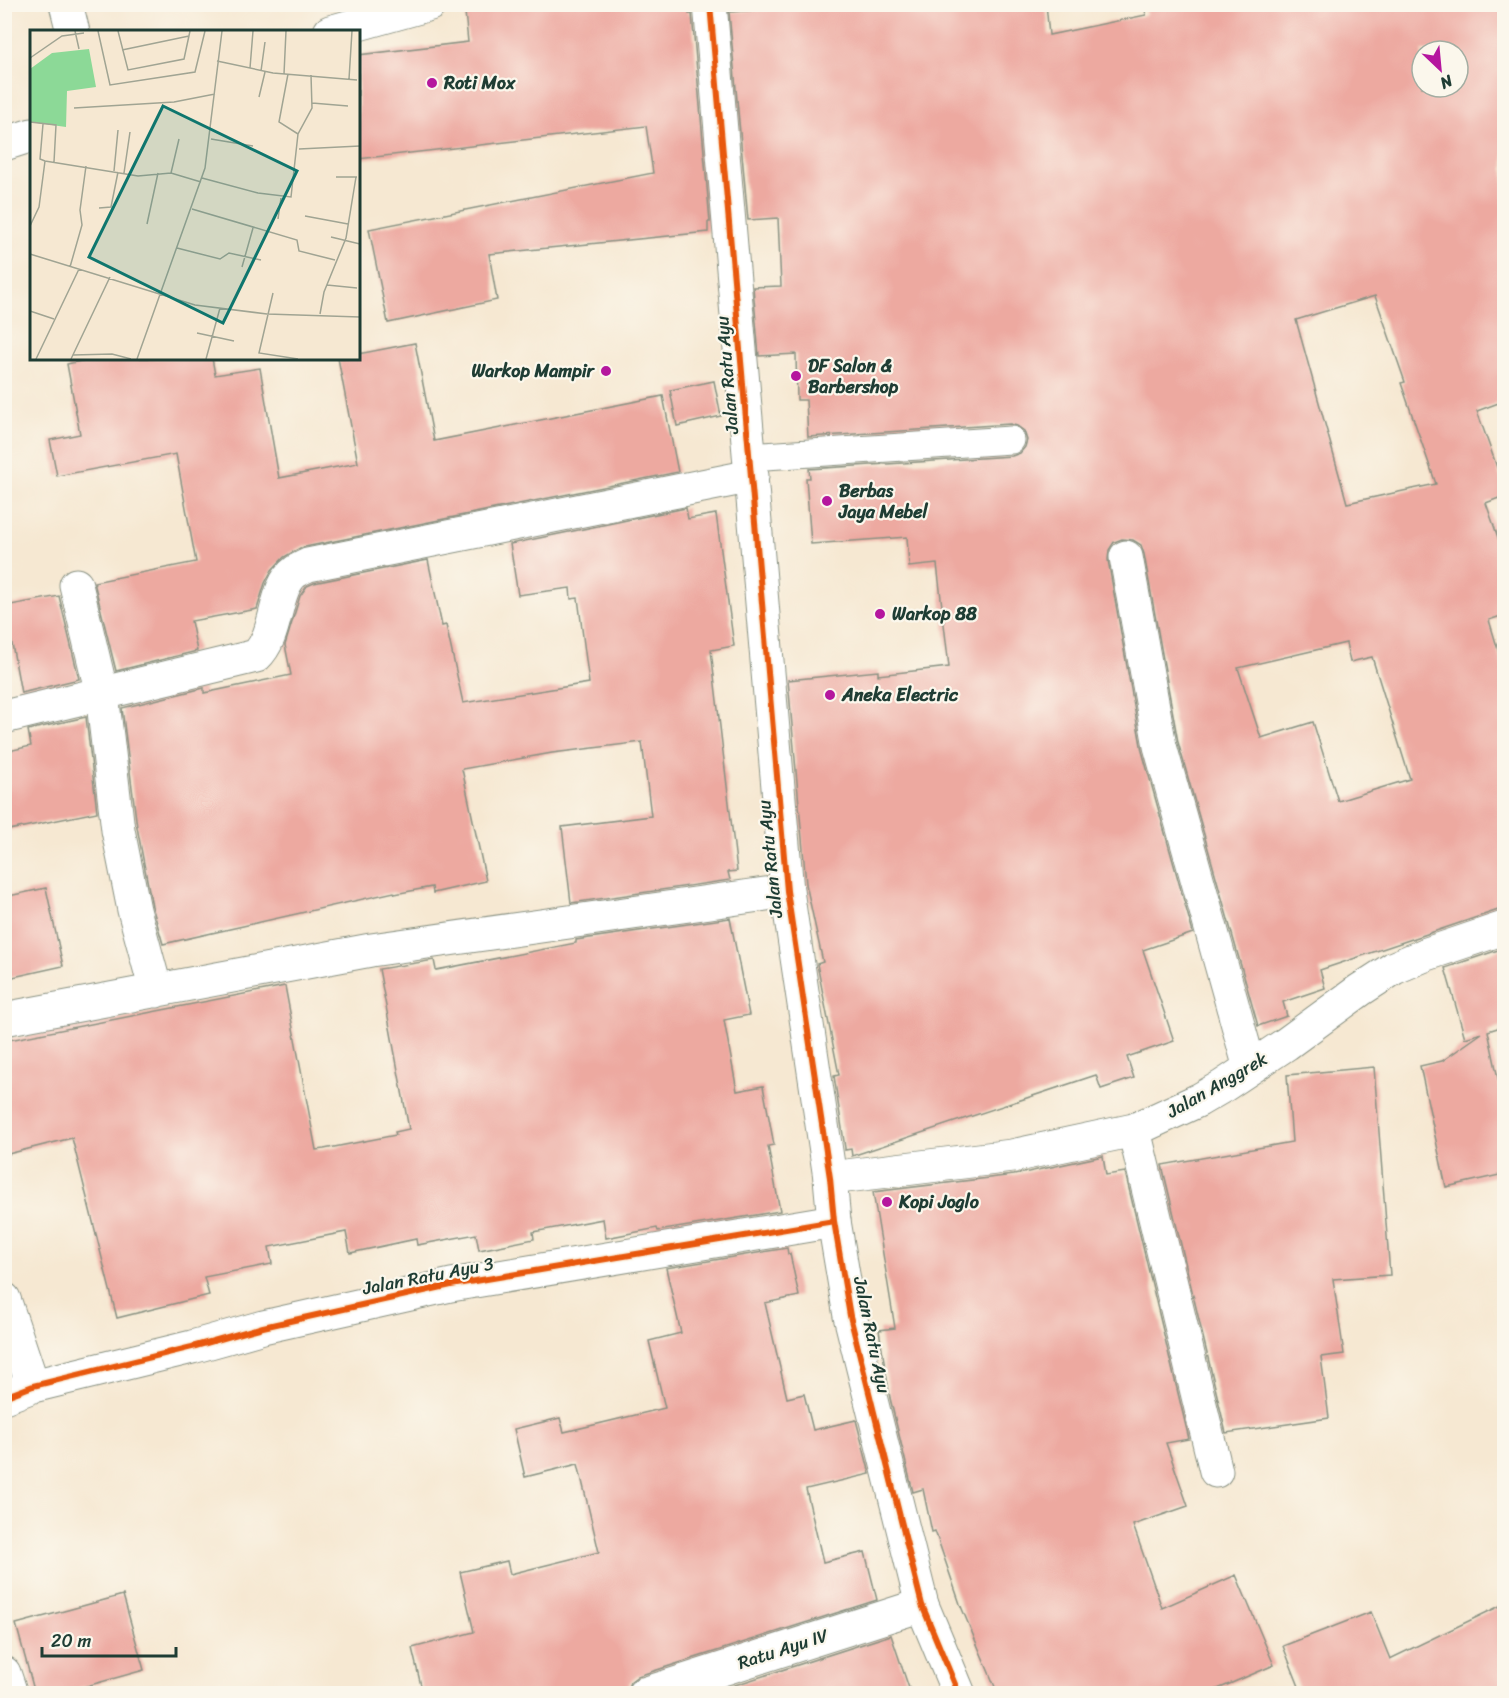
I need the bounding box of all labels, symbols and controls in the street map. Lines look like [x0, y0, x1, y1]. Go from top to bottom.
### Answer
inset map [30, 30, 360, 360]
north arrow [1410, 39, 1470, 99]
text: N [1434, 66, 1459, 98]
place label: Roti Mox [443, 67, 516, 99]
marker: Roti Mox [425, 76, 439, 90]
street label: Jalan Ratu Ayu [706, 314, 748, 436]
place label: DF Salon & Barbershop [808, 350, 899, 403]
place label: Warkop Mampir [471, 355, 596, 387]
marker: Warkop Mampir [599, 364, 613, 378]
marker: DF Salon & Barbershop [789, 369, 803, 383]
place label: Berbas Jaya Mebel [838, 475, 928, 528]
marker: Berbas Jaya Mebel [820, 494, 834, 508]
place label: Warkop 88 [892, 598, 977, 630]
marker: Warkop 88 [873, 607, 887, 621]
place label: Aneka Electric [841, 679, 959, 711]
marker: Aneka Electric [823, 688, 837, 702]
street label: Jalan Ratu Ayu [748, 798, 792, 921]
street label: Jalan Anggrek [1160, 1043, 1274, 1127]
place label: Kopi Joglo [898, 1186, 980, 1218]
marker: Kopi Joglo [880, 1195, 894, 1209]
street label: Jalan Ratu Ayu 3 [359, 1248, 496, 1305]
street label: Jalan Ratu Ayu [844, 1273, 900, 1397]
street label: Ratu Ayu IV [733, 1619, 833, 1679]
scale bar [42, 1620, 176, 1658]
text: 20 m [51, 1625, 91, 1657]

